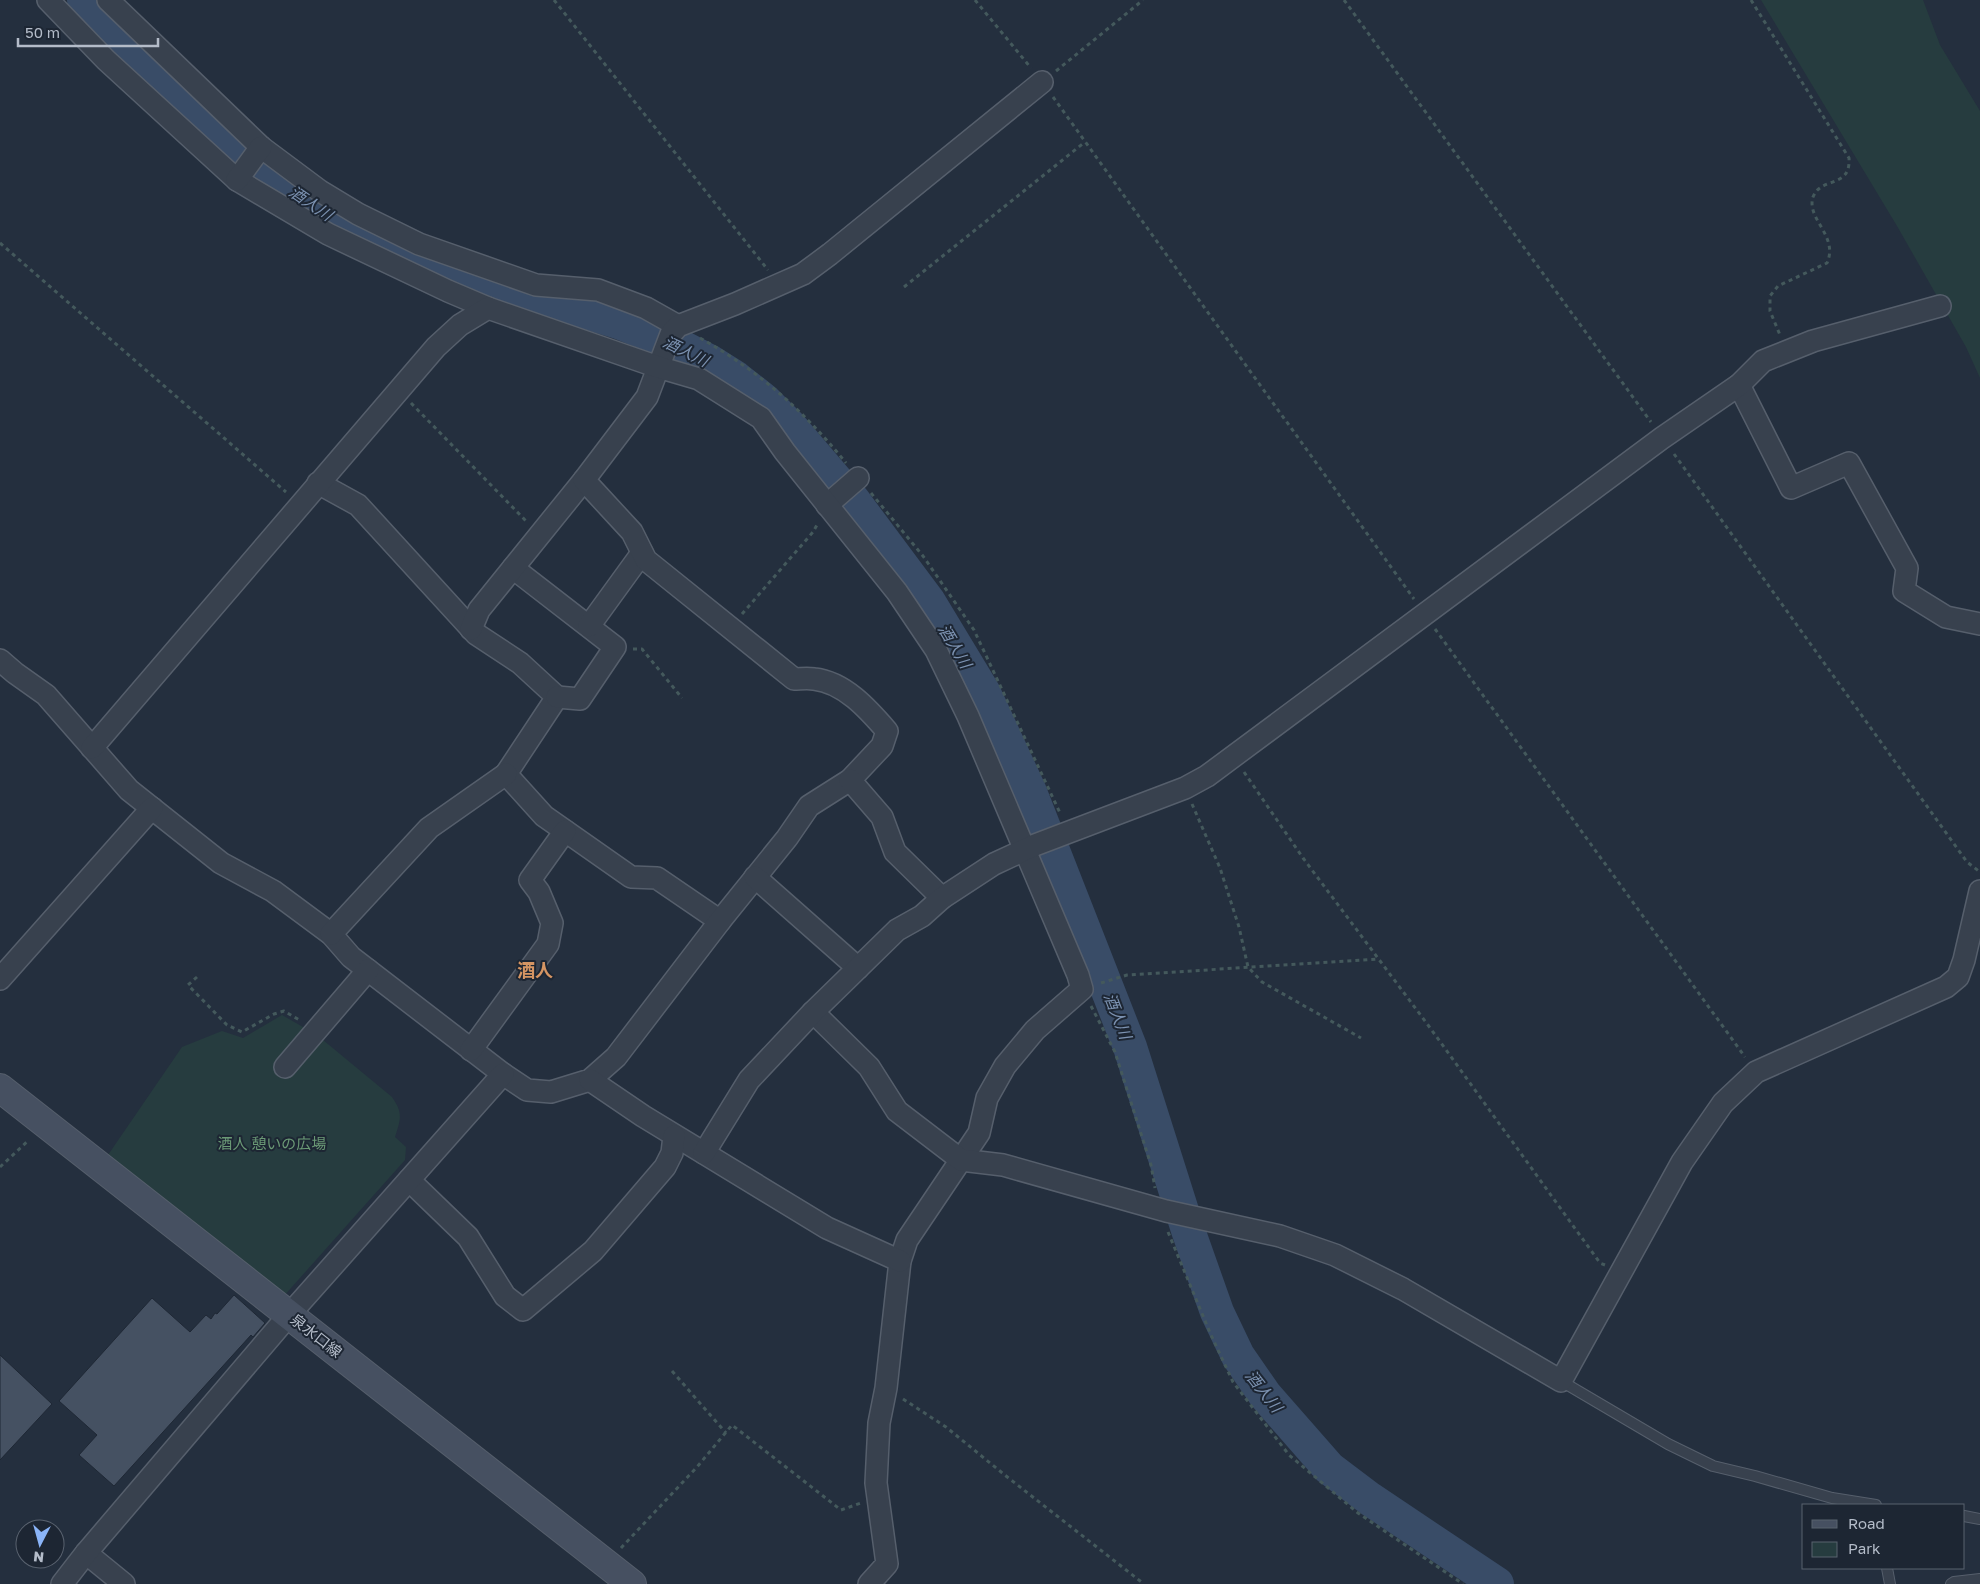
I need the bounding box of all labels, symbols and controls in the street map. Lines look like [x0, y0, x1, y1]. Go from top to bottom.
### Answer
scale bar [18, 15, 158, 47]
text: 50 m [25, 23, 60, 41]
water label: 酒人川 [286, 181, 338, 226]
water label: 酒人川 [660, 331, 714, 371]
water label: 酒人川 [934, 620, 977, 673]
district label: 酒人 [517, 959, 553, 981]
water label: 酒人川 [1100, 990, 1137, 1044]
park label: 酒人 憩いの広場 [218, 1134, 326, 1152]
street label: 泉水口線 [287, 1310, 346, 1361]
water label: 酒人川 [1241, 1366, 1288, 1418]
legend [1802, 1504, 1965, 1569]
text: Road [1848, 1514, 1885, 1532]
north arrow [15, 1519, 65, 1569]
text: Park [1848, 1539, 1881, 1557]
text: N [32, 1548, 45, 1566]

